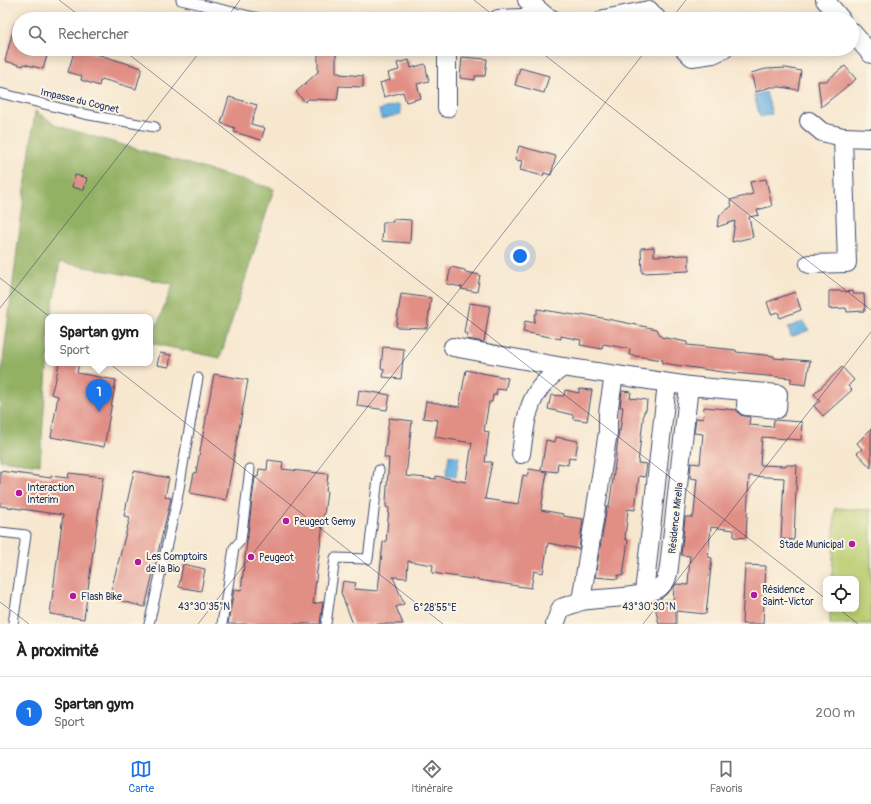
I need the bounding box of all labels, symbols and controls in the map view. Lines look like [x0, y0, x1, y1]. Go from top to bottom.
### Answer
search box [12, 12, 859, 56]
icon: search [26, 23, 48, 45]
text: Rechercher [58, 25, 129, 44]
street label: Impasse du Cognet [39, 86, 121, 116]
your location [510, 246, 530, 266]
popup [45, 314, 153, 366]
text: Spartan gym [59, 323, 139, 342]
text: Sport [59, 342, 90, 358]
pin: 1 [86, 379, 112, 412]
place label: Interaction Interim [27, 482, 75, 506]
street label: Résidence Mirella [666, 482, 686, 554]
marker: Interaction Interim [14, 488, 24, 498]
marker: Peugeot Gemy [281, 516, 291, 526]
place label: Peugeot Gemy [294, 516, 356, 528]
place label: Stade Municipal [779, 539, 844, 551]
marker: Stade Municipal [847, 539, 857, 549]
place label: Les Comptoirs de la Bio [146, 551, 208, 575]
marker: Peugeot [246, 552, 256, 562]
place label: Peugeot [259, 552, 295, 564]
marker: Les Comptoirs de la Bio [133, 557, 143, 567]
map controls [823, 576, 859, 612]
button: locate [823, 576, 859, 612]
place label: Résidence Saint-Victor [762, 584, 814, 608]
marker: Résidence Saint-Victor [749, 590, 759, 600]
marker: Flash Bike [68, 591, 78, 601]
place label: Flash Bike [81, 591, 122, 603]
text: 43°30'35"N [178, 601, 230, 613]
text: 43°30'30"N [622, 601, 676, 613]
text: 6°28'55"E [414, 602, 456, 614]
text: À proximité [16, 640, 99, 661]
text: Spartan gym [54, 695, 134, 714]
text: 1 [26, 705, 32, 721]
text: 200 m [816, 705, 855, 721]
text: Sport [54, 714, 85, 730]
tab: Carte [128, 758, 154, 795]
tab: Itinéraire [411, 758, 453, 795]
tab: Favoris [710, 758, 742, 795]

